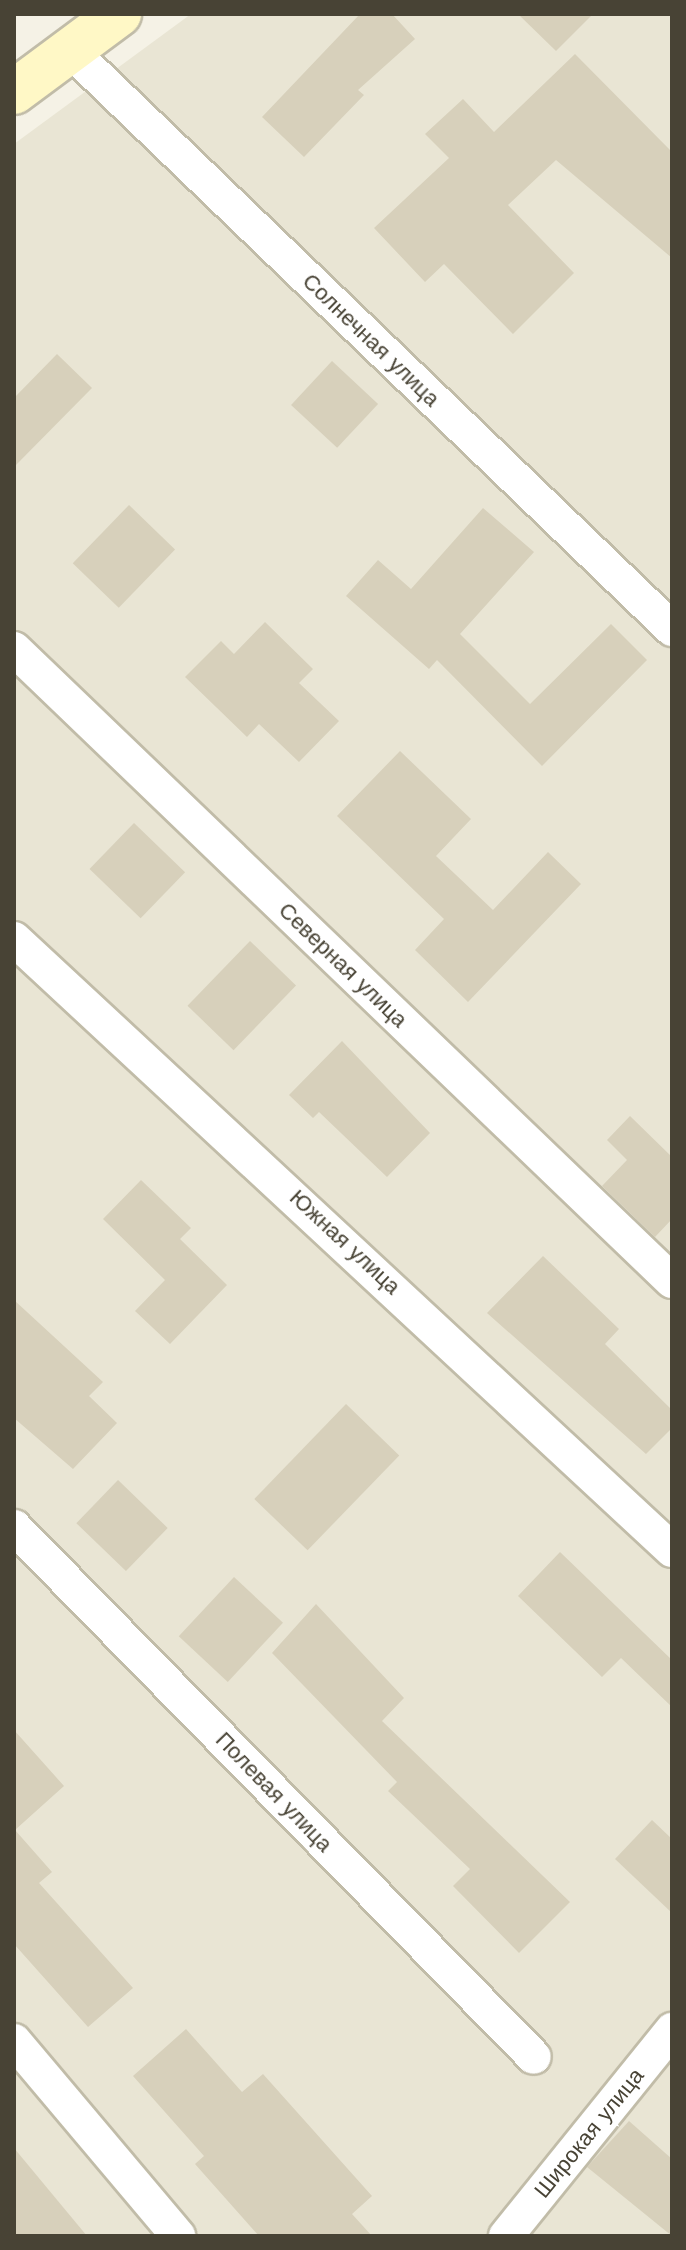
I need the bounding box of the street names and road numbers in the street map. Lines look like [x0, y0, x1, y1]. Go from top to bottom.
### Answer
street label: Солнечная улица [297, 268, 445, 412]
street label: Северная улица [273, 897, 413, 1033]
street label: Южная улица [284, 1184, 406, 1300]
street label: Полевая улица [210, 1727, 338, 1857]
street label: Широкая улица [529, 2063, 649, 2203]

